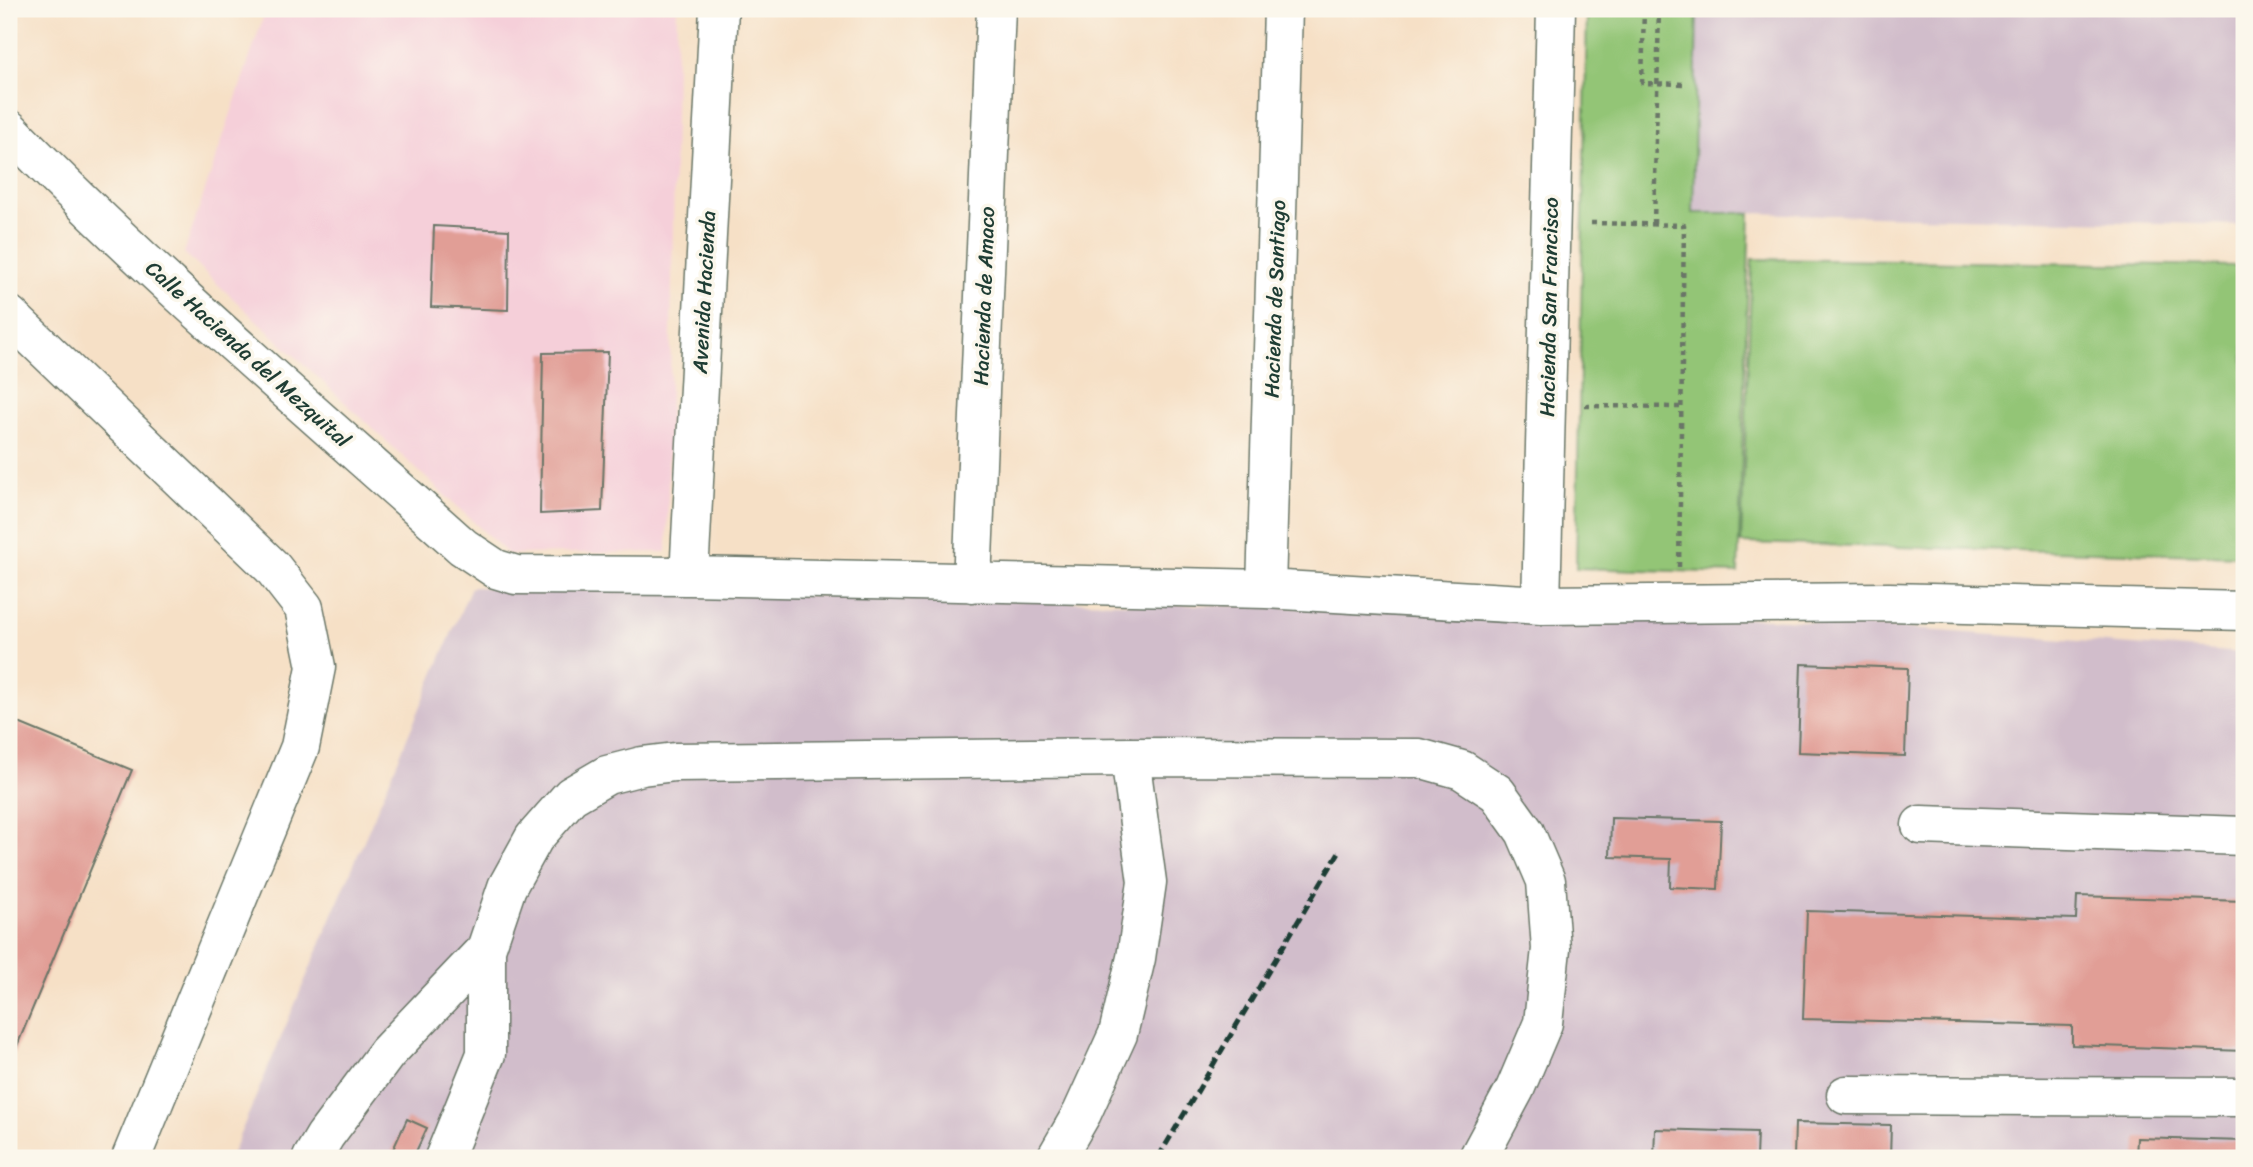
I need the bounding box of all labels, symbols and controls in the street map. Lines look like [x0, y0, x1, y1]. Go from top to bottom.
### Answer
street label: Hacienda San Francisco [1528, 196, 1570, 417]
street label: Hacienda de Santiago [1253, 199, 1297, 399]
street label: Hacienda de Amaco [962, 206, 1006, 386]
street label: Avenida Hacienda [681, 209, 727, 376]
street label: Calle Hacienda del Mezquital [136, 251, 361, 458]

